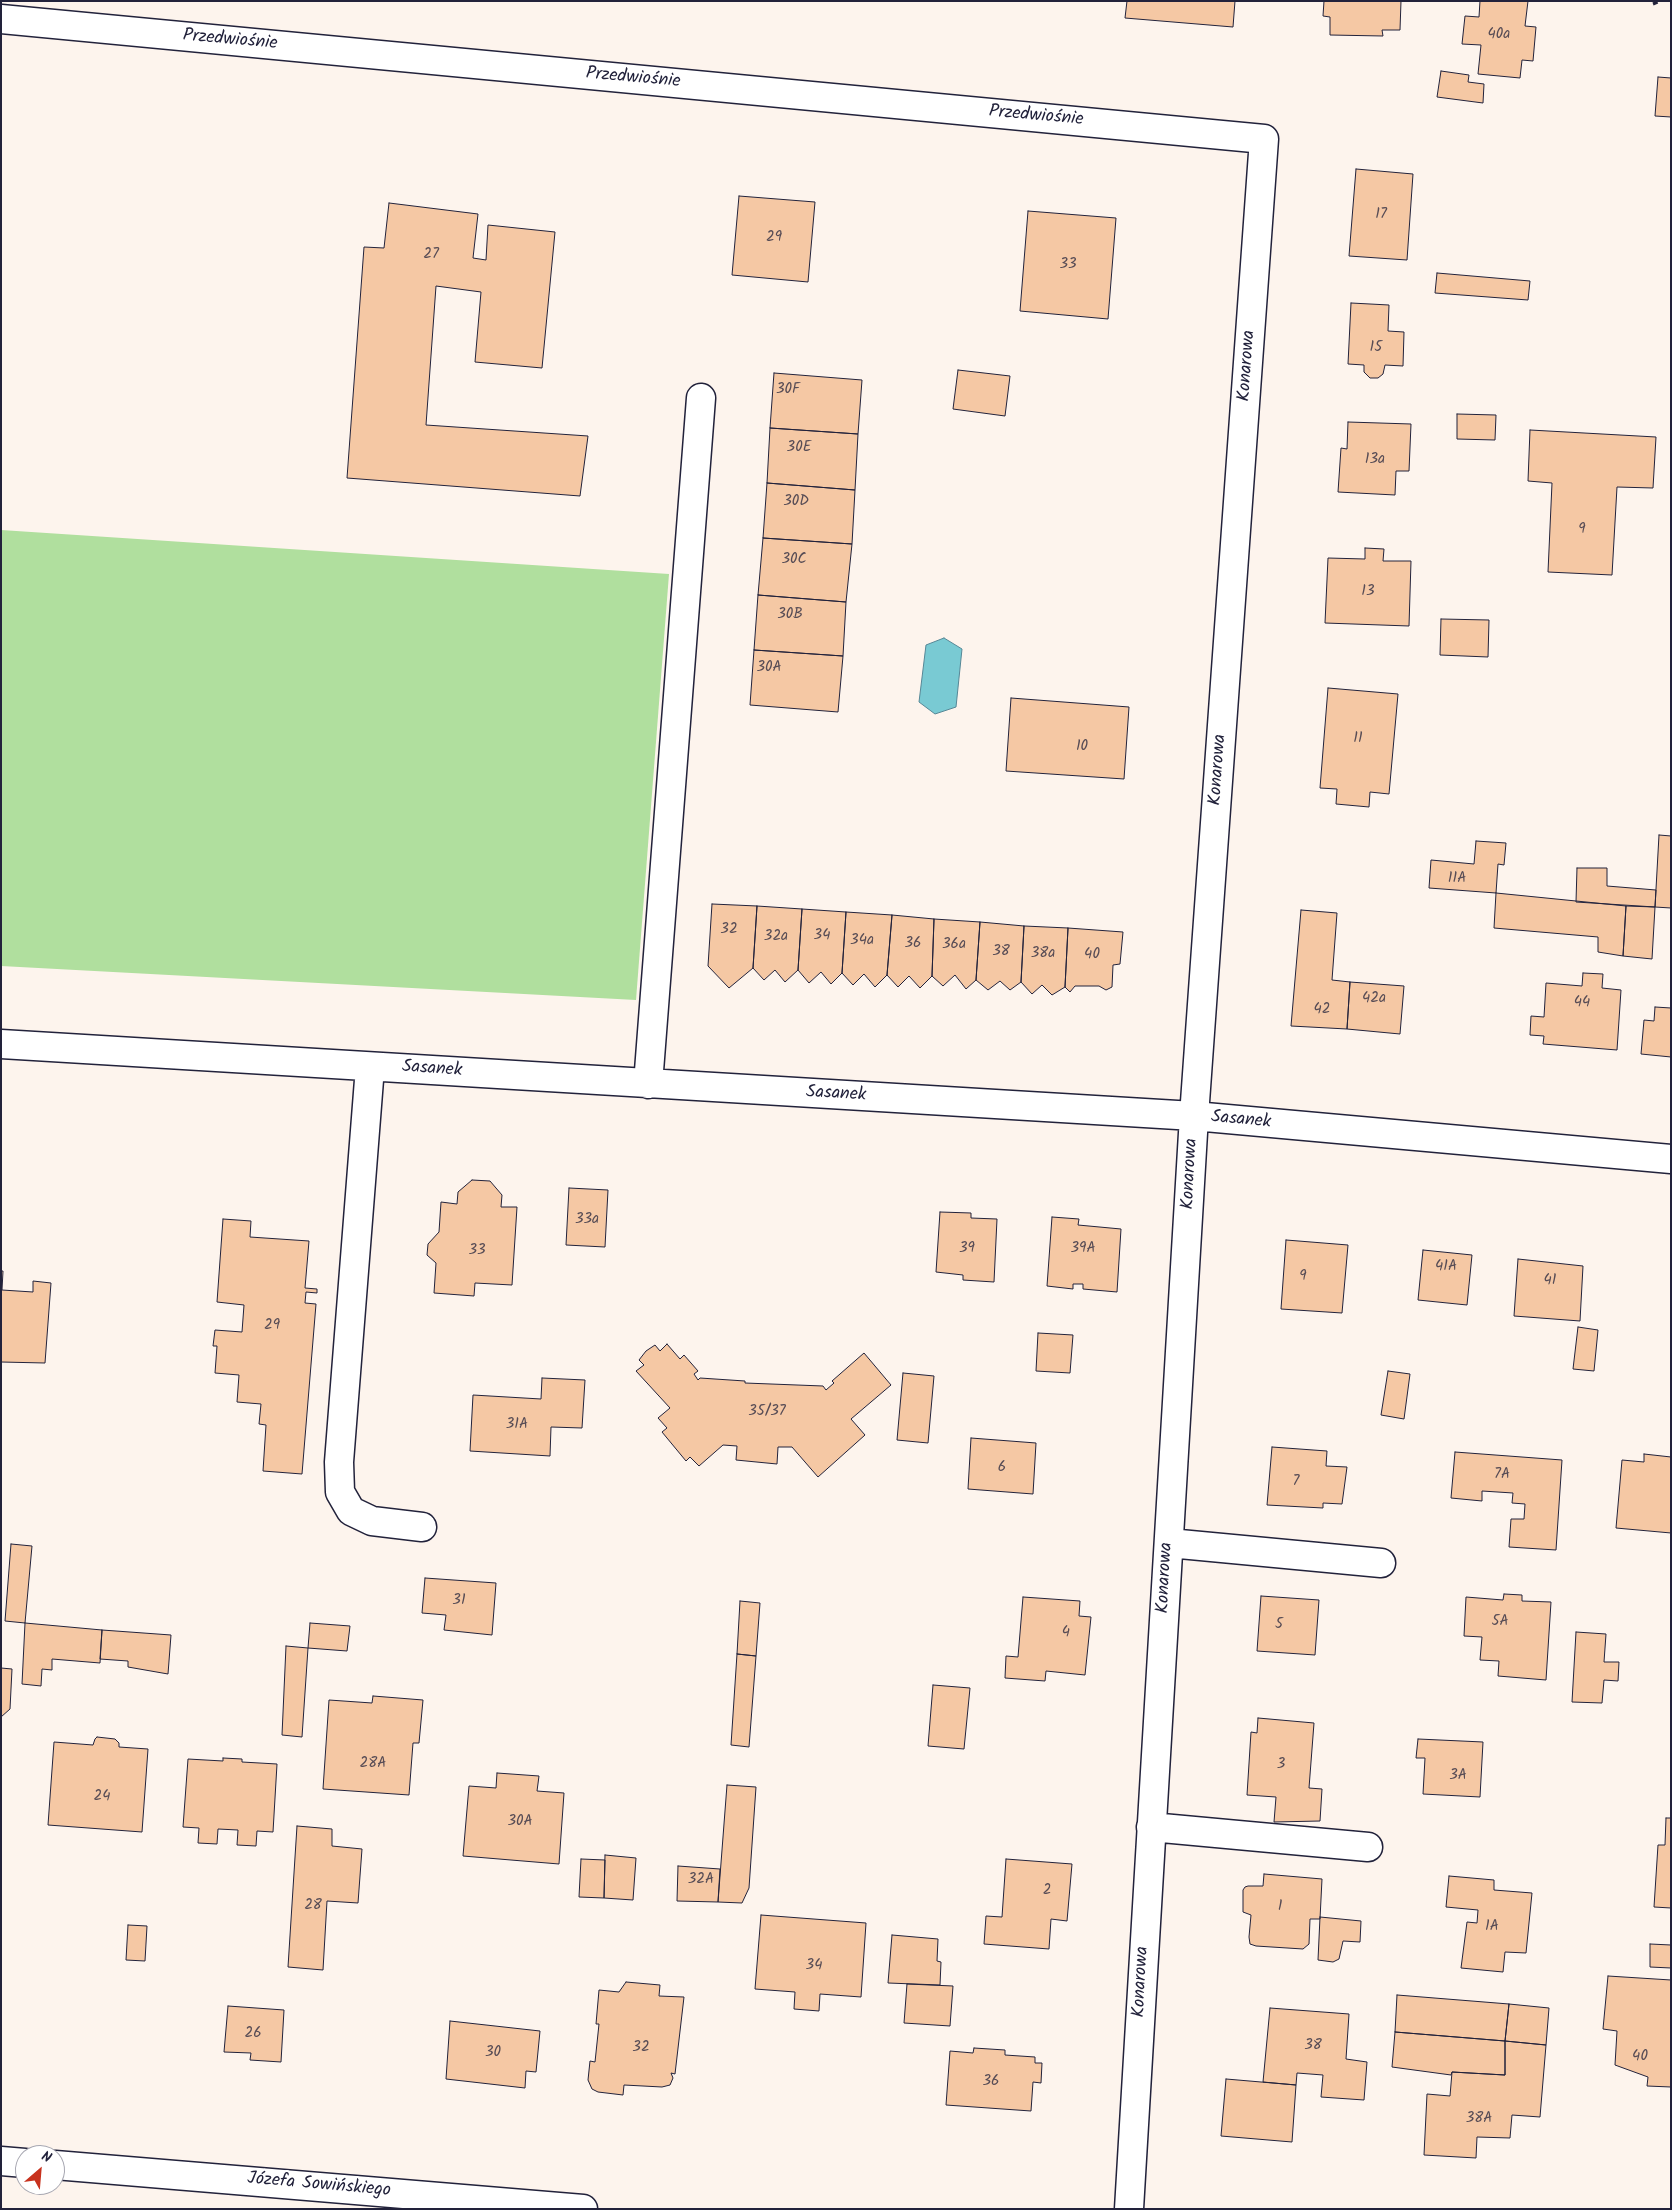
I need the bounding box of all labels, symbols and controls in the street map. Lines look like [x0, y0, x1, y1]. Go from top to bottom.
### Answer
street label: Przedwiośnie [182, 26, 278, 56]
house number: 40a [1488, 26, 1510, 44]
street label: Przedwiośnie [585, 64, 681, 94]
street label: Przedwiośnie [988, 102, 1084, 132]
house number: 17 [1375, 206, 1387, 224]
house number: 29 [766, 229, 782, 247]
house number: 27 [423, 246, 439, 264]
house number: 33 [1059, 256, 1077, 274]
street label: Konarowa [1235, 330, 1261, 402]
house number: 15 [1370, 339, 1382, 357]
house number: 30F [776, 381, 800, 399]
house number: 30E [787, 439, 811, 457]
house number: 13a [1365, 451, 1385, 469]
house number: 30D [783, 493, 809, 511]
house number: 9 [1578, 521, 1586, 539]
house number: 30C [781, 551, 807, 569]
house number: 13 [1361, 583, 1375, 601]
house number: 30B [777, 606, 803, 624]
house number: 30A [756, 659, 782, 677]
house number: 11 [1353, 730, 1363, 748]
street label: Konarowa [1206, 734, 1232, 806]
house number: 10 [1076, 738, 1088, 756]
house number: 11A [1448, 870, 1466, 888]
house number: 32 [720, 921, 738, 939]
house number: 34 [814, 927, 830, 945]
house number: 32a [764, 928, 788, 946]
house number: 34a [850, 932, 874, 950]
house number: 36 [905, 935, 921, 953]
house number: 36a [942, 936, 966, 954]
house number: 38 [992, 943, 1010, 961]
house number: 38a [1031, 945, 1055, 963]
house number: 40 [1084, 946, 1100, 964]
house number: 42a [1362, 990, 1386, 1008]
house number: 44 [1574, 994, 1590, 1012]
house number: 42 [1314, 1001, 1330, 1019]
street label: Sasanek [401, 1057, 463, 1083]
street label: Sasanek [805, 1083, 867, 1107]
street label: Sasanek [1210, 1108, 1272, 1134]
street label: Konarowa [1178, 1138, 1204, 1210]
house number: 33a [575, 1211, 599, 1229]
house number: 39 [959, 1240, 975, 1258]
house number: 39A [1070, 1240, 1096, 1258]
house number: 33 [468, 1242, 486, 1260]
house number: 41A [1435, 1258, 1457, 1276]
house number: 9 [1299, 1268, 1307, 1286]
house number: 41 [1544, 1272, 1556, 1290]
house number: 29 [264, 1317, 280, 1335]
house number: 35/37 [748, 1403, 786, 1421]
house number: 31A [506, 1416, 528, 1434]
house number: 6 [998, 1459, 1006, 1477]
house number: 7A [1494, 1466, 1510, 1484]
house number: 7 [1293, 1473, 1299, 1491]
street label: Konarowa [1153, 1542, 1179, 1614]
house number: 31 [452, 1592, 466, 1610]
house number: 5A [1491, 1613, 1509, 1631]
house number: 5 [1275, 1616, 1283, 1634]
house number: 4 [1062, 1624, 1070, 1642]
house number: 28A [360, 1755, 386, 1773]
house number: 3 [1277, 1756, 1285, 1774]
house number: 3A [1449, 1767, 1467, 1785]
house number: 24 [94, 1788, 110, 1806]
house number: 30A [507, 1813, 533, 1831]
house number: 32A [688, 1871, 714, 1889]
house number: 2 [1043, 1882, 1051, 1900]
house number: 28 [304, 1897, 322, 1915]
house number: 1 [1278, 1898, 1282, 1916]
house number: 1A [1485, 1918, 1499, 1936]
street label: Konarowa [1129, 1946, 1155, 2018]
house number: 34 [806, 1957, 822, 1975]
house number: 26 [244, 2025, 262, 2043]
house number: 38 [1304, 2037, 1322, 2055]
house number: 32 [632, 2039, 650, 2057]
house number: 30 [485, 2044, 501, 2062]
house number: 40 [1632, 2048, 1648, 2066]
house number: 36 [983, 2073, 999, 2091]
house number: 38A [1466, 2110, 1492, 2128]
north arrow [15, 2145, 65, 2195]
text: N [37, 2146, 55, 2169]
street label: Józefa Sowińskiego [246, 2169, 392, 2203]

